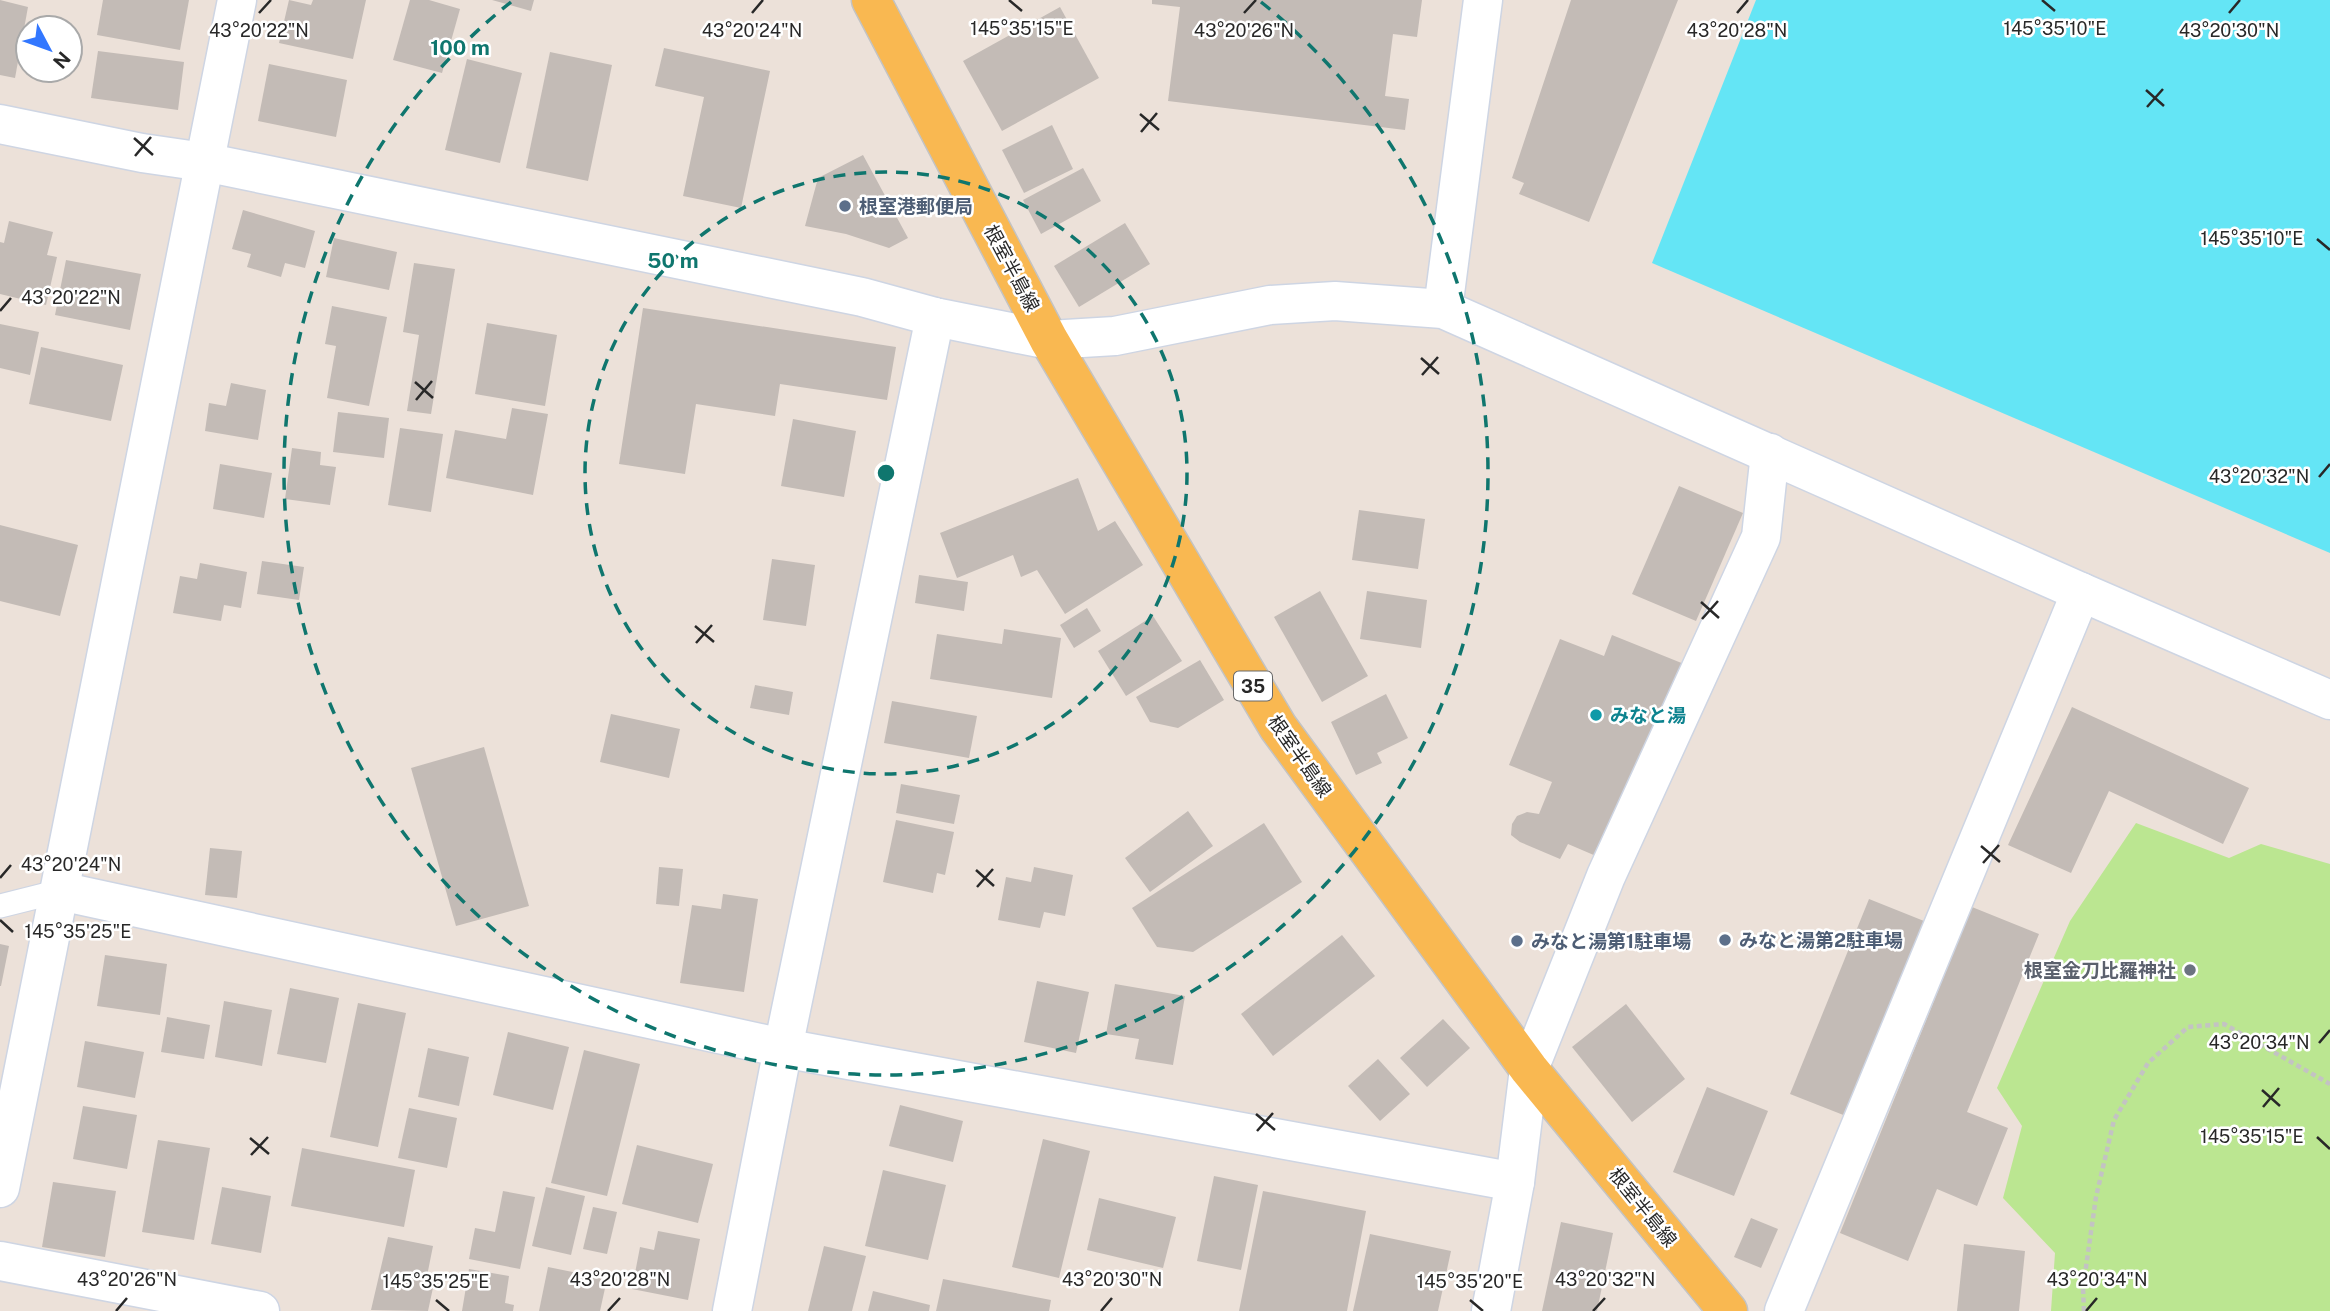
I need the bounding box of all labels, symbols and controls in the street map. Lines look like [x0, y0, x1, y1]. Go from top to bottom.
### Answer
north arrow [14, 14, 84, 84]
text: 145°35'15"E [970, 18, 1074, 39]
text: 145°35'10"E [2004, 18, 2106, 39]
text: 43°20'22"N [209, 20, 309, 41]
text: 43°20'24"N [702, 20, 802, 41]
text: 43°20'26"N [1194, 20, 1294, 41]
text: 43°20'28"N [1687, 20, 1787, 41]
text: 43°20'30"N [2179, 20, 2279, 41]
text: 100 m [430, 35, 490, 60]
text: N [49, 47, 75, 73]
place label: 根室港郵便局 [859, 195, 973, 217]
marker: 根室港郵便局 [837, 198, 853, 214]
street label: 根室半島線 [980, 221, 1044, 315]
text: 145°35'10"E [2201, 228, 2303, 249]
text: 50 m [647, 248, 699, 273]
text: 43°20'22"N [21, 287, 121, 308]
centre of rings [874, 461, 898, 485]
text: 43°20'32"N [2209, 466, 2309, 487]
road number: 35 [1234, 672, 1272, 700]
place label: みなと湯 [1610, 704, 1686, 726]
marker: みなと湯 [1588, 707, 1604, 723]
street label: 根室半島線 [1264, 711, 1336, 801]
text: 43°20'24"N [21, 854, 121, 875]
text: 145°35'25"E [25, 921, 131, 942]
place label: みなと湯第2駐車場 [1739, 929, 1903, 951]
place label: みなと湯第1駐車場 [1531, 930, 1691, 952]
marker: みなと湯第2駐車場 [1717, 932, 1733, 948]
marker: みなと湯第1駐車場 [1509, 933, 1525, 949]
place label: 根室金刀比羅神社 [2024, 959, 2176, 981]
marker: 根室金刀比羅神社 [2182, 962, 2198, 978]
text: 43°20'34"N [2208, 1032, 2310, 1053]
text: 145°35'15"E [2200, 1126, 2304, 1147]
street label: 根室半島線 [1605, 1163, 1681, 1251]
text: 43°20'26"N [77, 1269, 177, 1290]
text: 43°20'28"N [570, 1269, 670, 1290]
text: 43°20'30"N [1062, 1269, 1162, 1290]
text: 43°20'32"N [1555, 1269, 1655, 1290]
text: 43°20'34"N [2046, 1269, 2148, 1290]
text: 145°35'25"E [383, 1271, 489, 1292]
text: 145°35'20"E [1417, 1271, 1523, 1292]

